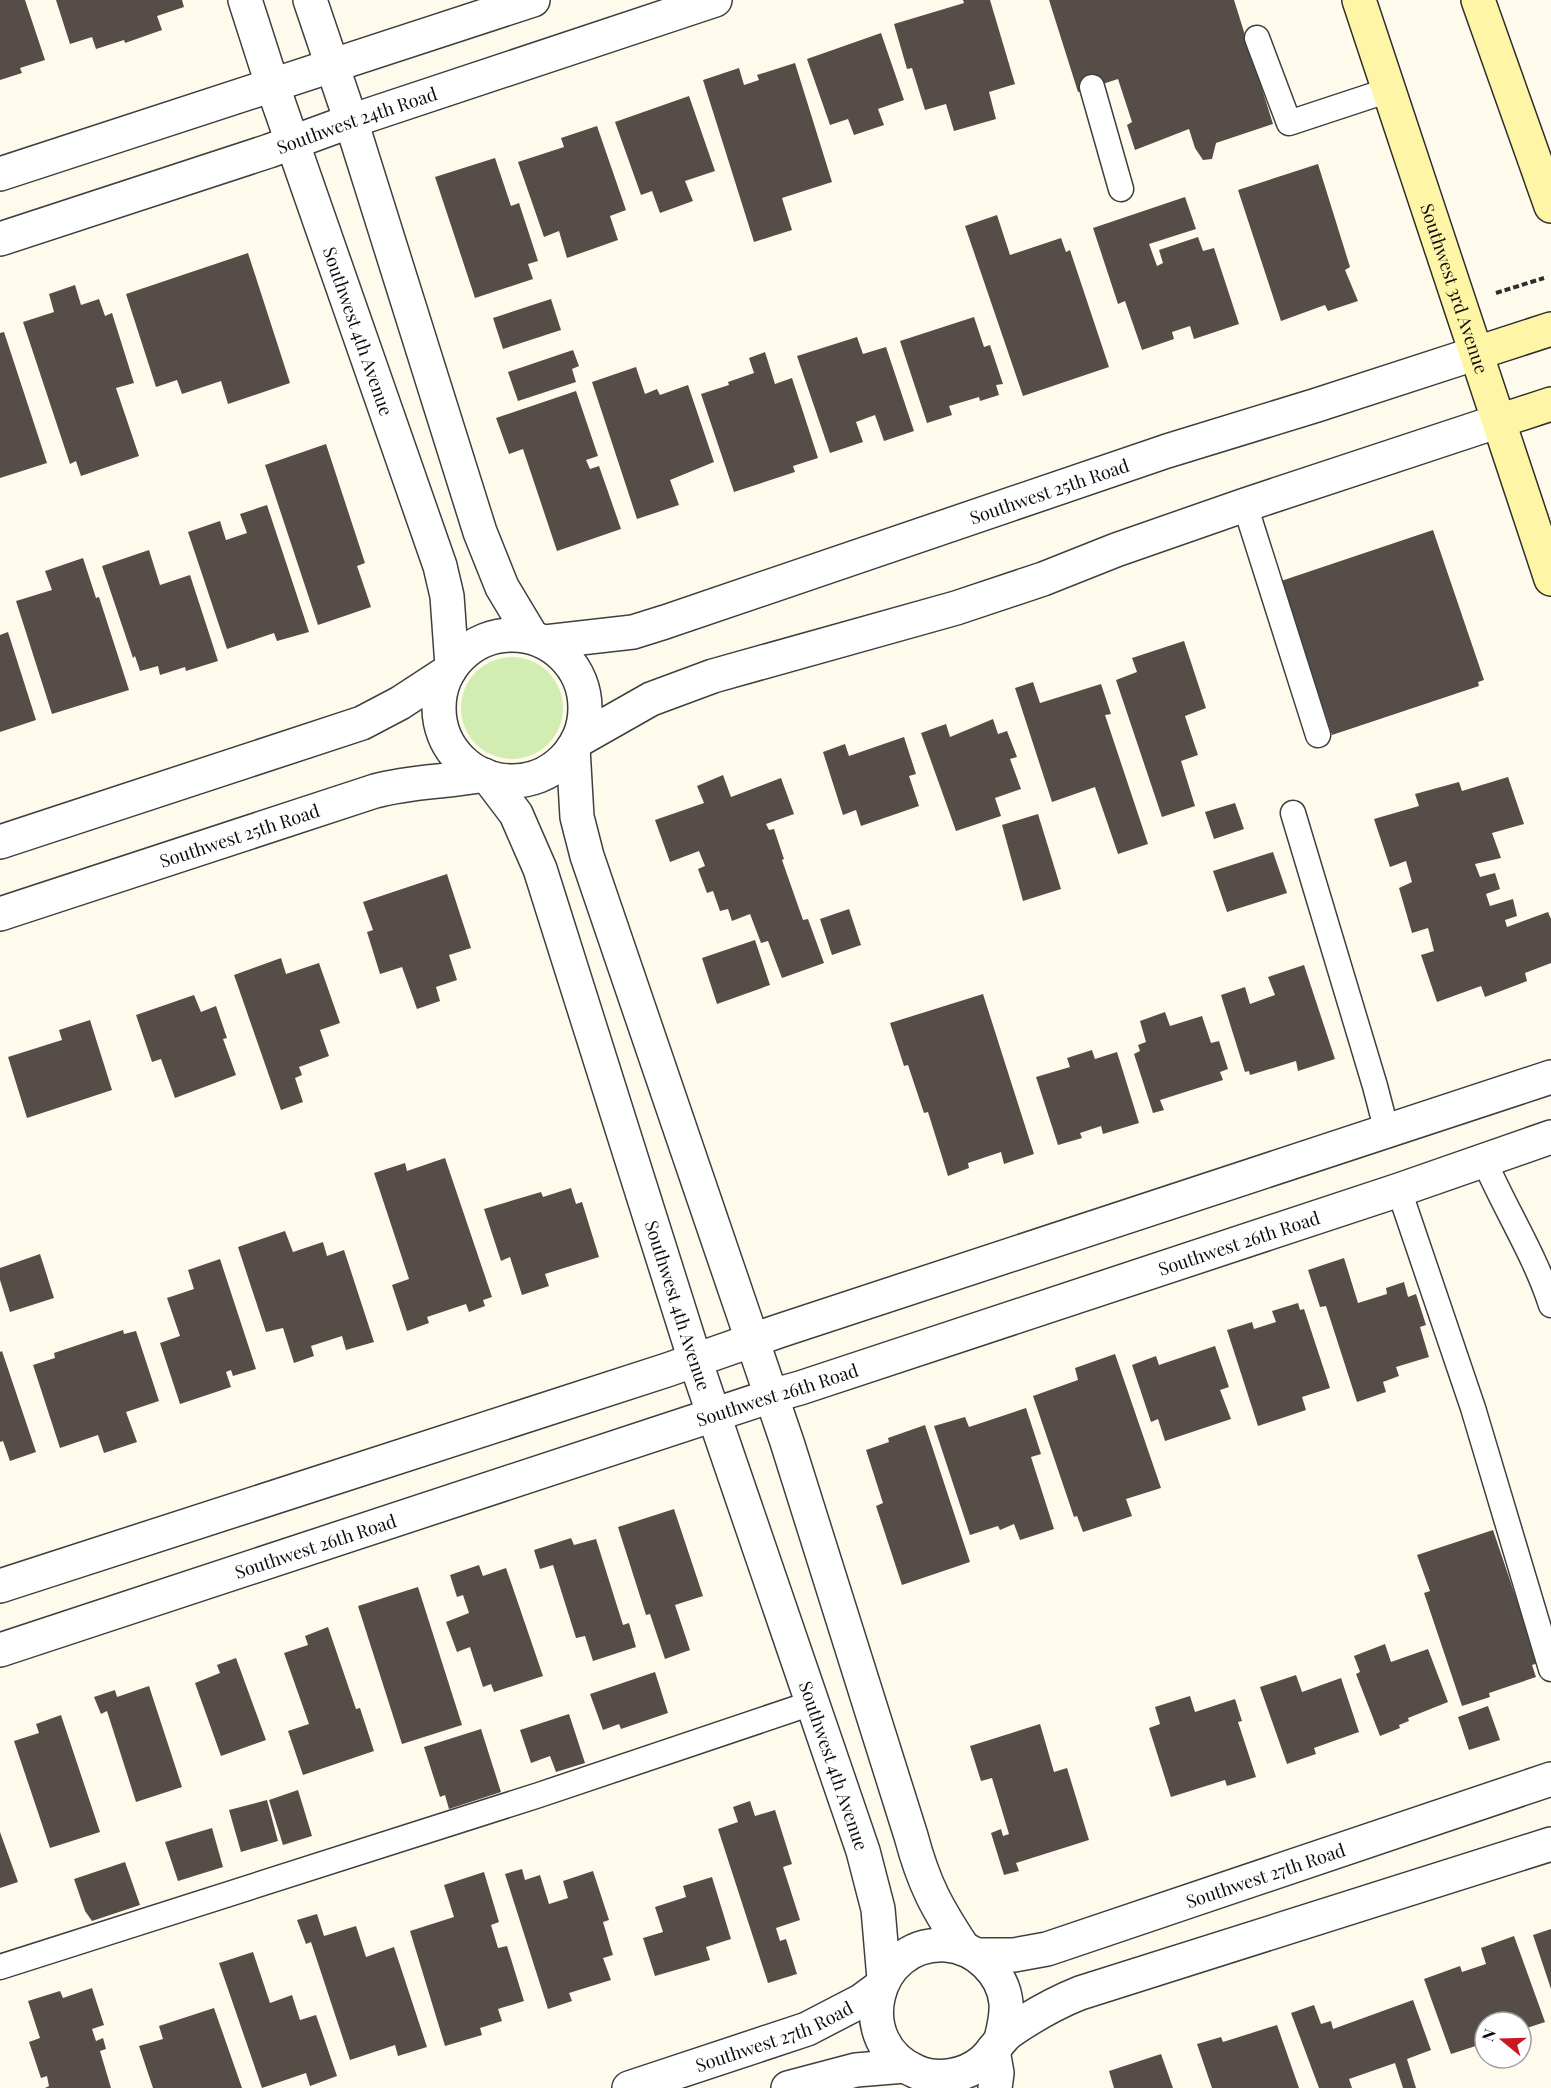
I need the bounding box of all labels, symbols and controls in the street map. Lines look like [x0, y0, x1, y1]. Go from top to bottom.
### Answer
street label: Southwest 24th Road [273, 81, 441, 159]
street label: Southwest 3rd Avenue [1415, 200, 1494, 377]
street label: Southwest 4th Avenue [318, 244, 399, 419]
street label: Southwest 25th Road [966, 453, 1133, 529]
street label: Southwest 25th Road [156, 798, 323, 873]
street label: Southwest 26th Road [1155, 1205, 1323, 1281]
street label: Southwest 4th Avenue [640, 1217, 716, 1393]
street label: Southwest 26th Road [693, 1357, 862, 1432]
street label: Southwest 26th Road [231, 1508, 400, 1584]
street label: Southwest 4th Avenue [794, 1678, 874, 1853]
street label: Southwest 27th Road [1183, 1837, 1349, 1913]
street label: Southwest 27th Road [692, 1995, 857, 2077]
north arrow [1473, 2010, 1533, 2070]
text: N [1477, 2026, 1500, 2044]

